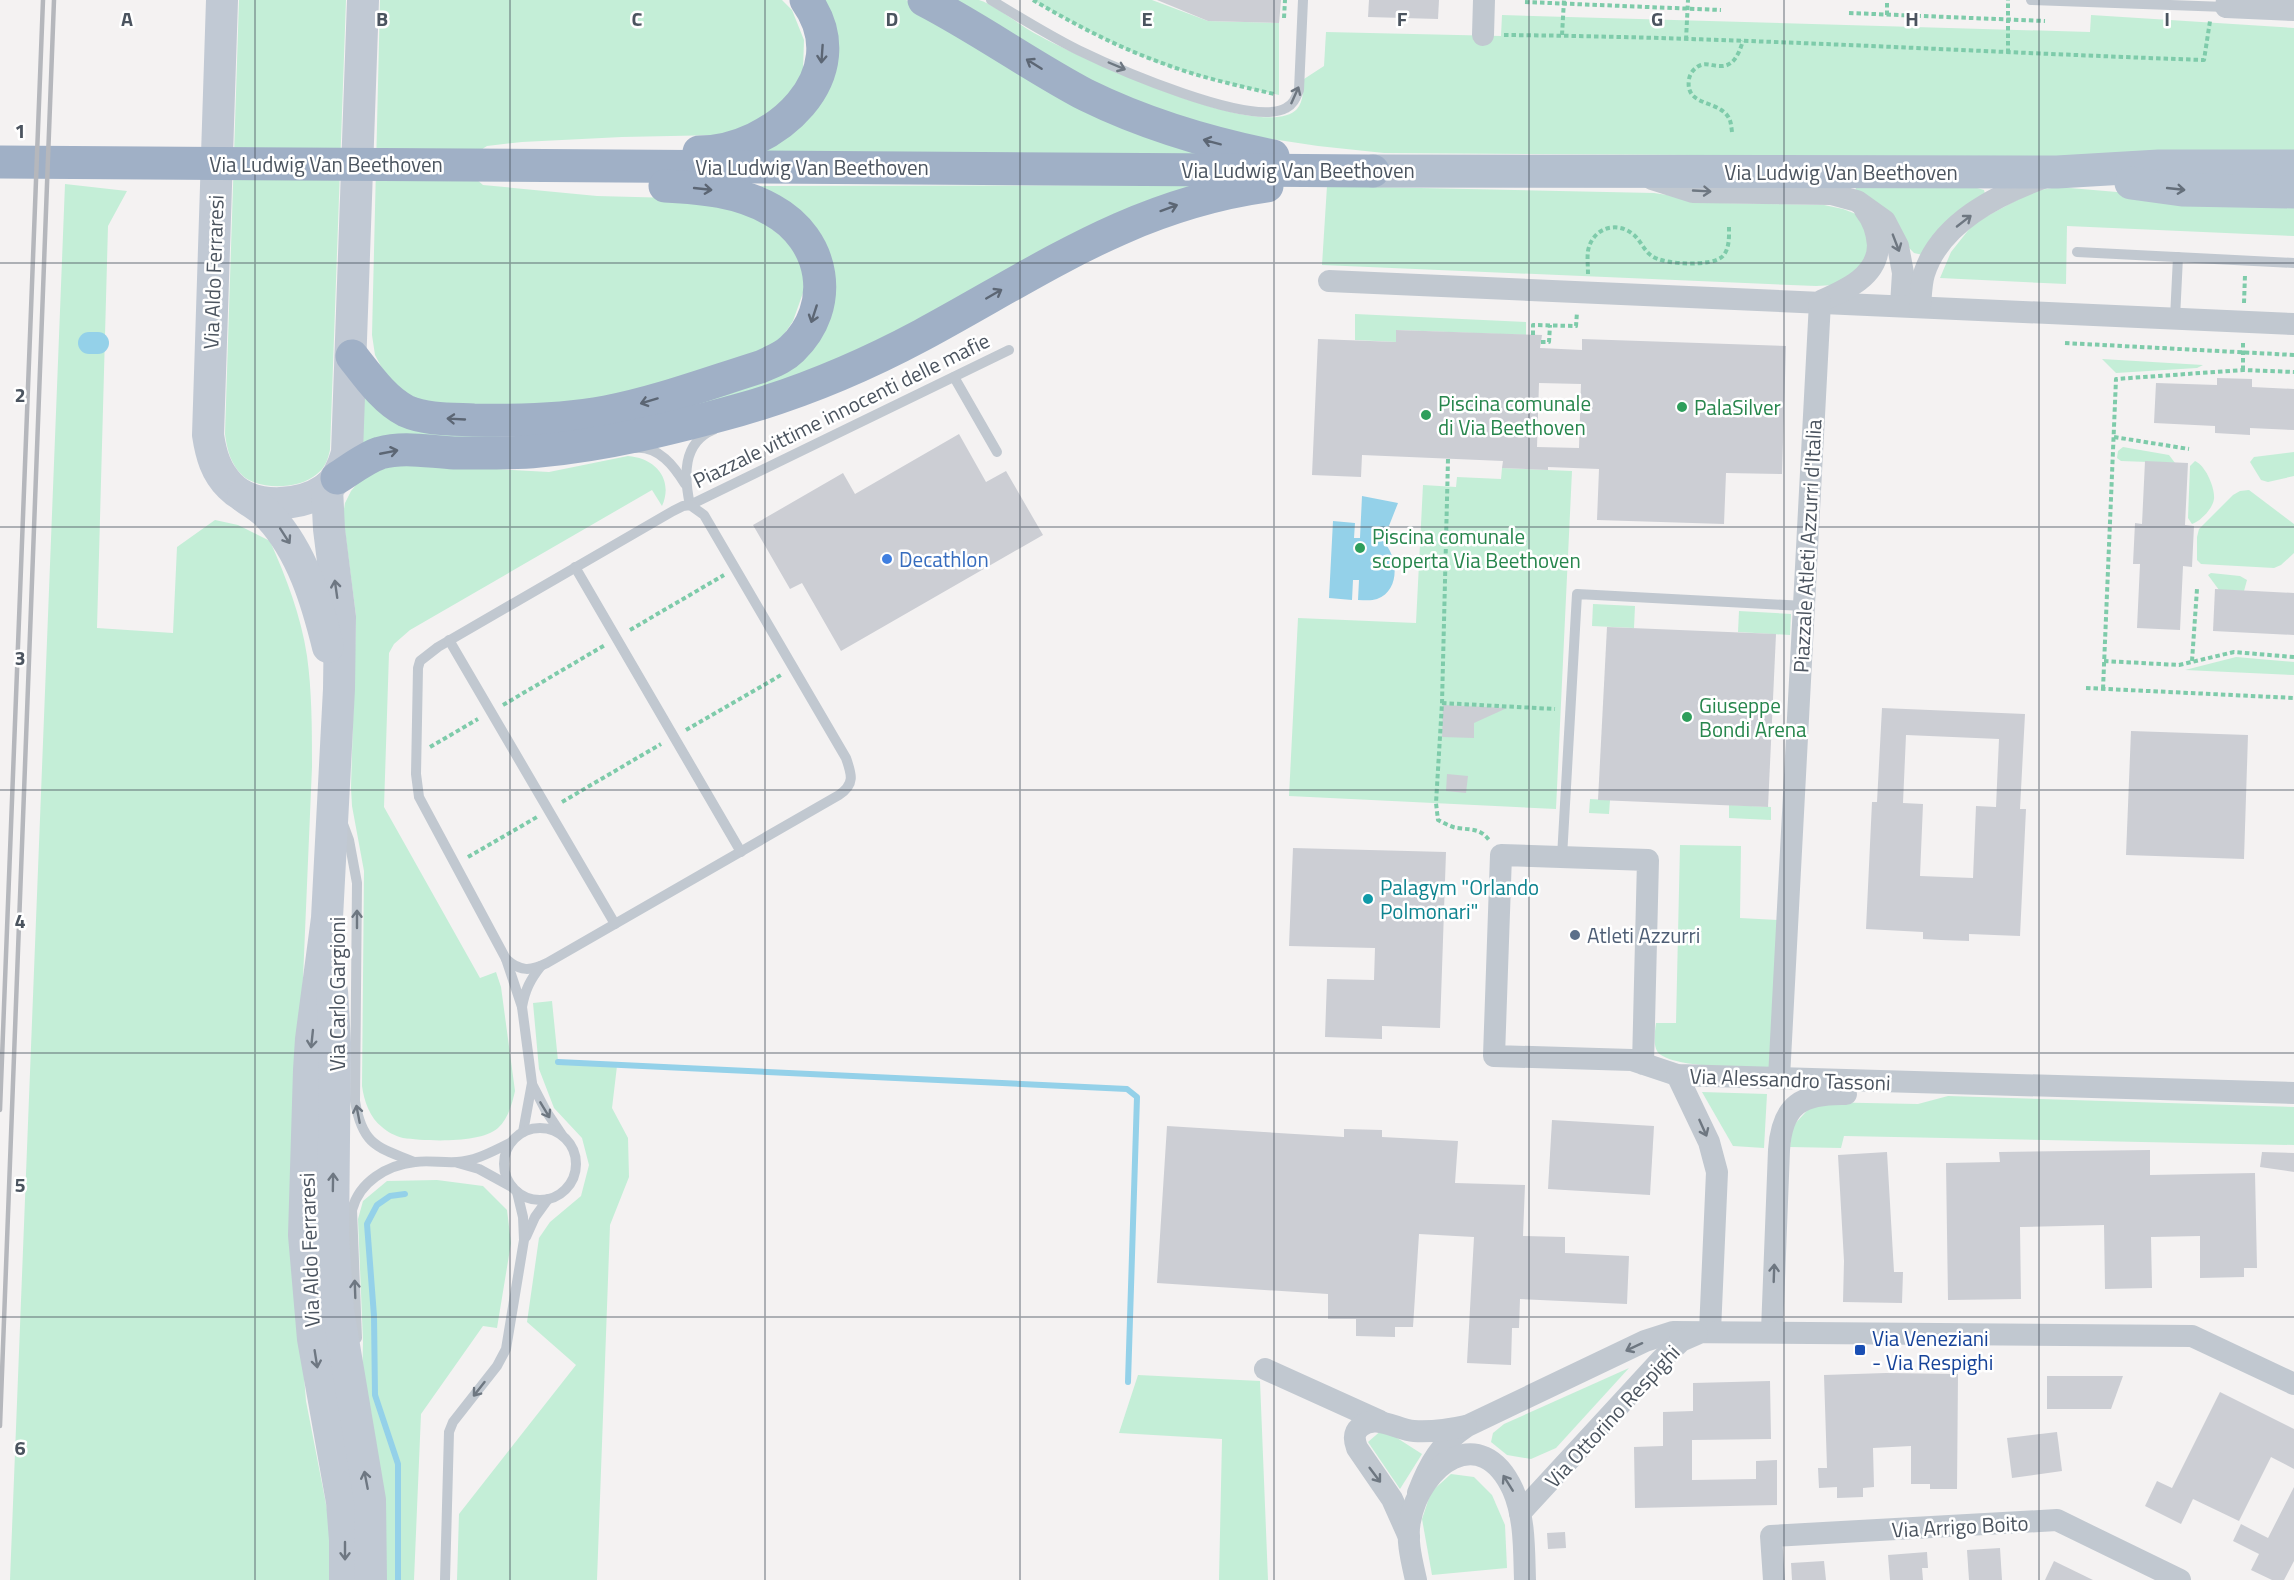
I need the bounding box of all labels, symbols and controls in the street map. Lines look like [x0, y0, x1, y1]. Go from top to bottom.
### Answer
text: A [121, 3, 133, 34]
text: B [376, 3, 388, 34]
text: C [632, 3, 643, 34]
text: D [886, 3, 898, 34]
text: E [1141, 3, 1153, 34]
text: F [1397, 3, 1408, 34]
text: G [1651, 3, 1663, 34]
text: H [1905, 3, 1919, 34]
text: I [2164, 3, 2170, 34]
one-way arrow [816, 44, 827, 64]
one-way arrow [1026, 58, 1043, 70]
one-way arrow [1107, 61, 1125, 72]
one-way arrow [1290, 86, 1301, 104]
text: 1 [14, 115, 26, 146]
one-way arrow [1203, 136, 1222, 147]
street label: Via Ludwig Van Beethoven [209, 148, 443, 180]
street label: Via Ludwig Van Beethoven [695, 151, 929, 183]
street label: Via Ludwig Van Beethoven [1181, 154, 1415, 186]
street label: Via Ludwig Van Beethoven [1724, 156, 1958, 188]
one-way arrow [693, 184, 713, 195]
one-way arrow [2165, 184, 2185, 195]
one-way arrow [1691, 186, 1711, 197]
street label: Via Aldo Ferraresi [194, 194, 232, 350]
one-way arrow [1159, 202, 1178, 213]
one-way arrow [1956, 214, 1972, 227]
one-way arrow [1892, 233, 1903, 251]
one-way arrow [985, 288, 1002, 300]
one-way arrow [808, 304, 819, 323]
street label: Piazzale vittime innocenti delle mafie [687, 324, 995, 496]
text: 2 [14, 379, 26, 410]
place label: Piscina comunale di Via Beethoven [1438, 387, 1591, 443]
place label: PalaSilver [1694, 391, 1781, 423]
one-way arrow [640, 396, 659, 407]
marker: PalaSilver [1675, 400, 1689, 414]
marker: Piscina comunale di Via Beethoven [1419, 408, 1433, 422]
one-way arrow [447, 413, 467, 424]
street label: Piazzale Atleti Azzurri d'Italia [1784, 418, 1830, 674]
one-way arrow [378, 446, 398, 457]
place label: Piscina comunale scoperta Via Beethoven [1372, 520, 1581, 576]
one-way arrow [278, 528, 291, 545]
marker: Piscina comunale scoperta Via Beethoven [1353, 541, 1367, 555]
place label: Decathlon [899, 543, 989, 575]
marker: Decathlon [880, 552, 894, 566]
one-way arrow [331, 579, 342, 599]
text: 3 [14, 642, 26, 673]
place label: Giuseppe Bondi Arena [1699, 689, 1807, 745]
marker: Giuseppe Bondi Arena [1680, 710, 1694, 724]
place label: Palagym "Orlando Polmonari" [1380, 871, 1539, 927]
marker: Palagym "Orlando Polmonari" [1361, 892, 1375, 906]
text: 4 [14, 905, 26, 936]
one-way arrow [351, 909, 362, 929]
street label: Via Carlo Gargioni [321, 917, 353, 1071]
place label: Atleti Azzurri [1587, 919, 1700, 951]
marker: Atleti Azzurri [1568, 928, 1582, 942]
one-way arrow [306, 1028, 317, 1048]
street label: Via Alessandro Tassoni [1689, 1059, 1891, 1099]
one-way arrow [540, 1101, 552, 1118]
one-way arrow [352, 1104, 363, 1124]
one-way arrow [1698, 1119, 1709, 1137]
text: 5 [14, 1169, 26, 1200]
street label: Via Aldo Ferraresi [290, 1172, 328, 1328]
one-way arrow [327, 1173, 339, 1193]
one-way arrow [1769, 1263, 1780, 1283]
one-way arrow [349, 1280, 361, 1300]
place label: Via Veneziani - Via Respighi [1872, 1322, 1993, 1378]
street label: Via Ottorino Respighi [1537, 1337, 1687, 1495]
one-way arrow [1625, 1341, 1643, 1353]
marker: Via Veneziani - Via Respighi [1853, 1343, 1867, 1357]
one-way arrow [310, 1348, 321, 1368]
one-way arrow [472, 1381, 485, 1397]
text: 6 [14, 1432, 26, 1463]
one-way arrow [1368, 1467, 1381, 1483]
one-way arrow [360, 1471, 371, 1490]
one-way arrow [1501, 1474, 1514, 1491]
street label: Via Arrigo Boito [1891, 1506, 2029, 1546]
one-way arrow [339, 1541, 351, 1561]

